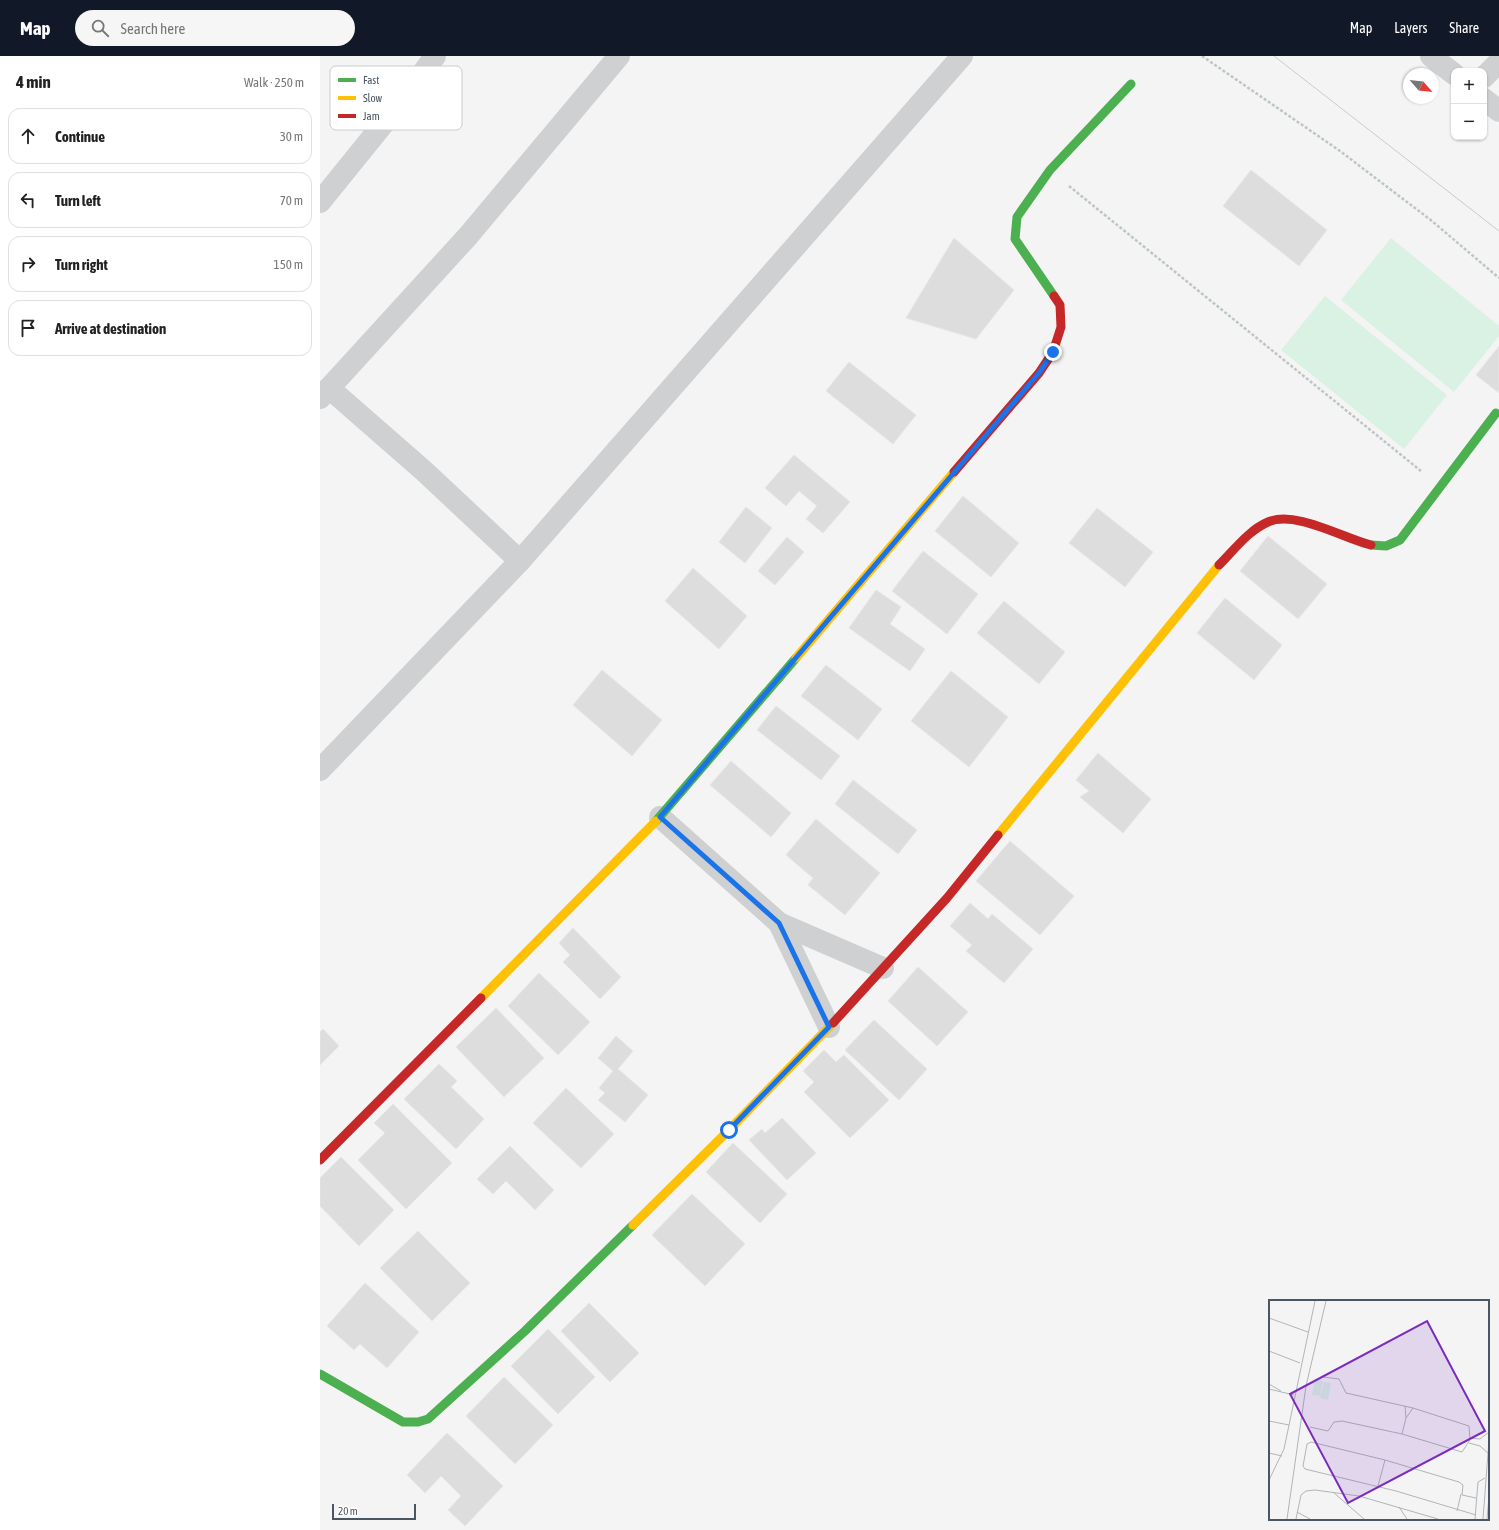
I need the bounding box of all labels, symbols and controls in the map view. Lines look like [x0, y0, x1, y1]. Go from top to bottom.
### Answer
search box [75, 10, 355, 46]
text: Map [20, 17, 51, 39]
icon: search [89, 17, 111, 39]
text: Search here [121, 20, 185, 37]
text: Map [1350, 20, 1372, 36]
text: Layers [1394, 20, 1427, 36]
text: Share [1449, 20, 1479, 36]
legend [330, 66, 462, 130]
north arrow [1403, 68, 1439, 104]
map controls [1451, 68, 1487, 140]
button: + [1451, 68, 1487, 104]
text: 4 min [16, 72, 51, 92]
text: Fast [363, 74, 379, 86]
text: Walk · 250 m [244, 75, 304, 90]
text: Slow [363, 92, 382, 104]
button: − [1451, 104, 1487, 140]
text: Jam [363, 110, 380, 122]
icon: ahead [17, 125, 39, 147]
text: Continue [55, 128, 105, 145]
text: 30 m [280, 129, 303, 144]
icon: left [17, 189, 39, 211]
text: Turn left [55, 192, 101, 209]
text: 70 m [280, 193, 303, 208]
icon: right [17, 253, 39, 275]
text: Turn right [55, 256, 108, 273]
text: 150 m [274, 257, 303, 272]
icon: arrive [17, 317, 39, 339]
text: Arrive at destination [55, 320, 166, 337]
route end [1044, 343, 1062, 361]
route start [720, 1121, 738, 1139]
inset map [1269, 1300, 1489, 1520]
scale bar [332, 1502, 416, 1521]
text: 20 m [338, 1505, 358, 1517]

